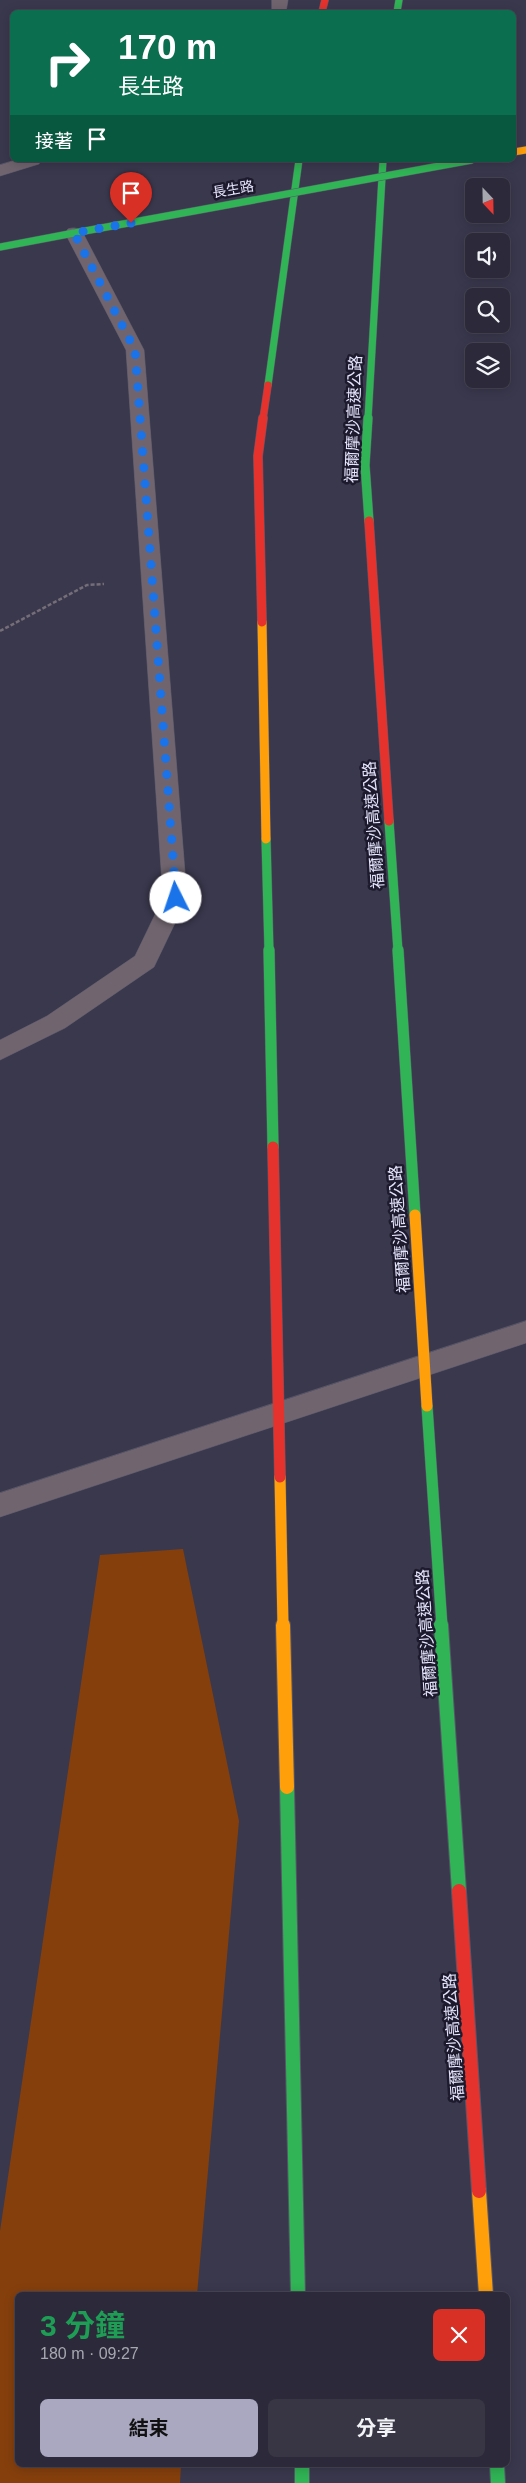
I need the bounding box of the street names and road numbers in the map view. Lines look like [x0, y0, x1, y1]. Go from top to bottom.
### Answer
street label: 長生路 [211, 177, 255, 201]
street label: 福爾摩沙高速公路 [343, 355, 364, 483]
street label: 福爾摩沙高速公路 [361, 761, 386, 889]
street label: 福爾摩沙高速公路 [387, 1165, 412, 1293]
street label: 福爾摩沙高速公路 [414, 1569, 439, 1697]
street label: 福爾摩沙高速公路 [441, 1973, 466, 2101]

